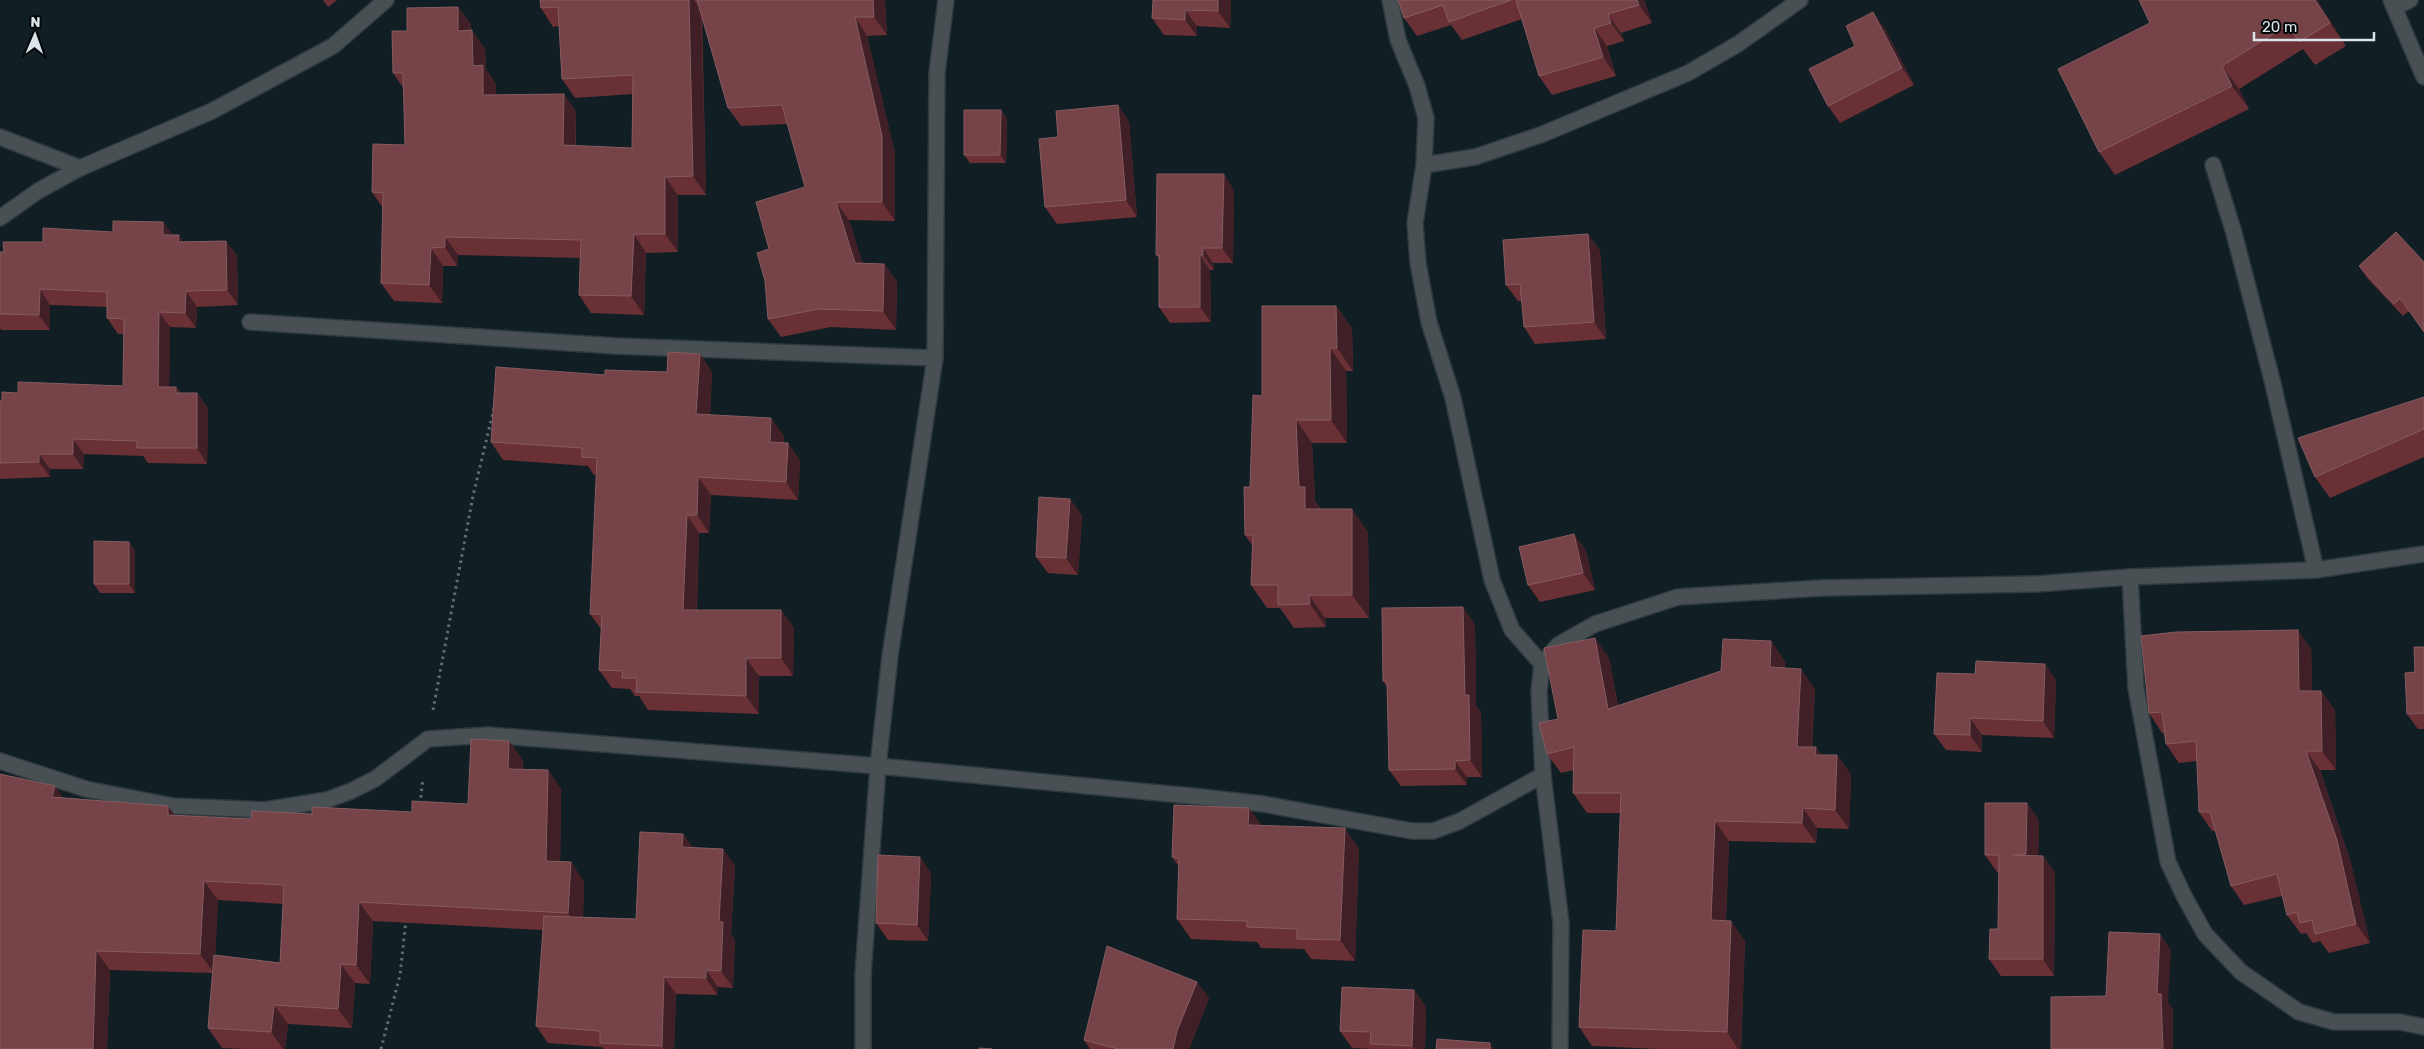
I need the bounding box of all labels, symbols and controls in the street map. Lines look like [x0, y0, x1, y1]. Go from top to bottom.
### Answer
north arrow [10, 10, 60, 60]
scale bar [2254, 10, 2374, 42]
text: N [30, 14, 41, 31]
text: 20 m [2262, 18, 2297, 36]

